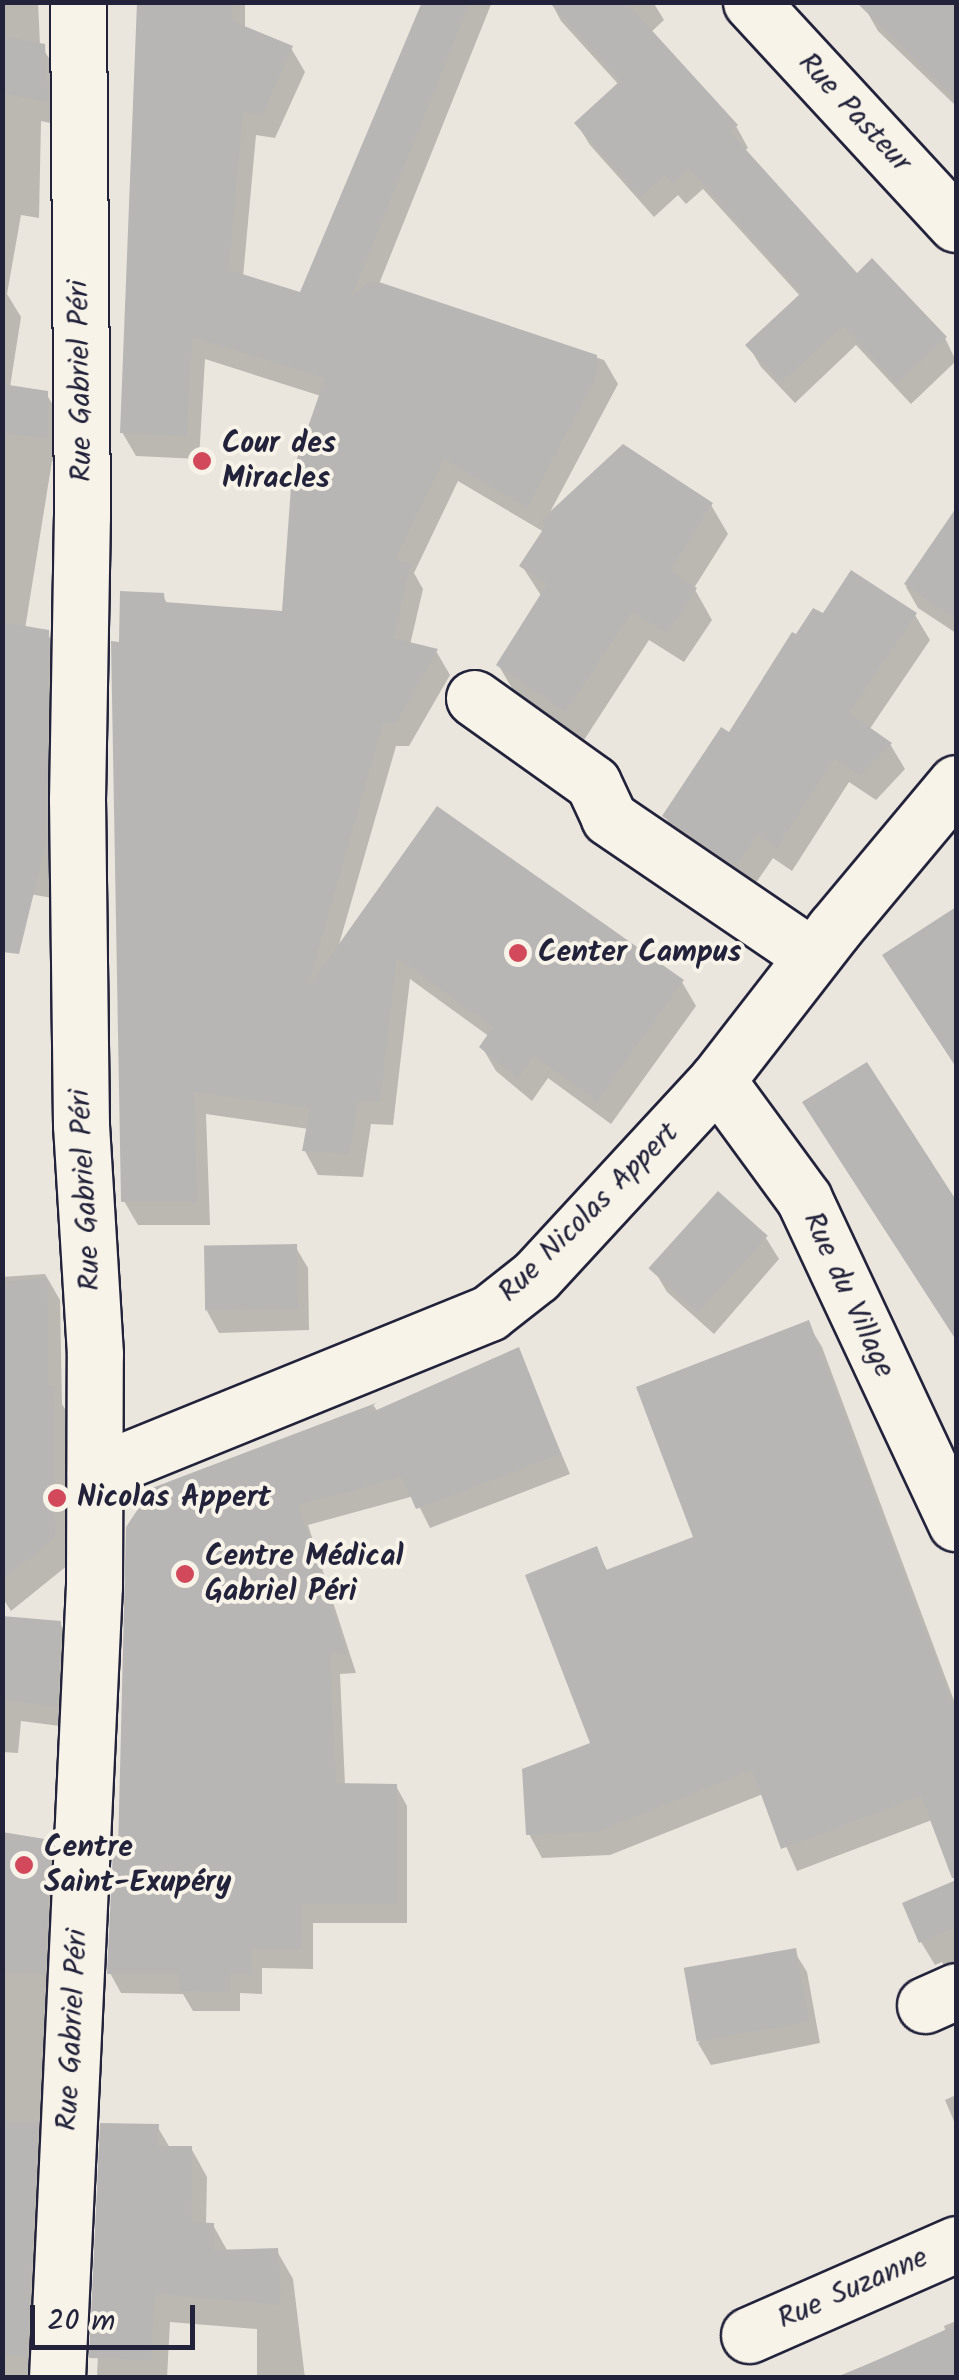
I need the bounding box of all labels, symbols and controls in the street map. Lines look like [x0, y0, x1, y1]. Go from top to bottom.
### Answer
street label: Rue Pasteur [790, 46, 918, 180]
street label: Rue Gabriel Péri [61, 280, 101, 482]
place label: Cour des Miracles [222, 426, 336, 496]
marker: Cour des Miracles [191, 450, 213, 472]
place label: Center Campus [538, 935, 741, 971]
marker: Center Campus [507, 942, 529, 964]
street label: Rue Gabriel Péri [63, 1088, 109, 1292]
street label: Rue Nicolas Appert [491, 1115, 687, 1311]
street label: Rue du Village [794, 1206, 902, 1384]
place label: Nicolas Appert [77, 1480, 271, 1516]
marker: Nicolas Appert [46, 1487, 68, 1509]
place label: Centre Médical Gabriel Péri [205, 1539, 404, 1610]
marker: Centre Médical Gabriel Péri [174, 1563, 196, 1585]
place label: Centre Saint-Exupéry [44, 1830, 231, 1900]
marker: Centre Saint-Exupéry [13, 1854, 35, 1876]
street label: Rue Gabriel Péri [50, 1928, 96, 2132]
street label: Rue Suzanne [772, 2240, 934, 2338]
scale bar [35, 2285, 200, 2347]
text: 20 m [47, 2298, 115, 2346]

